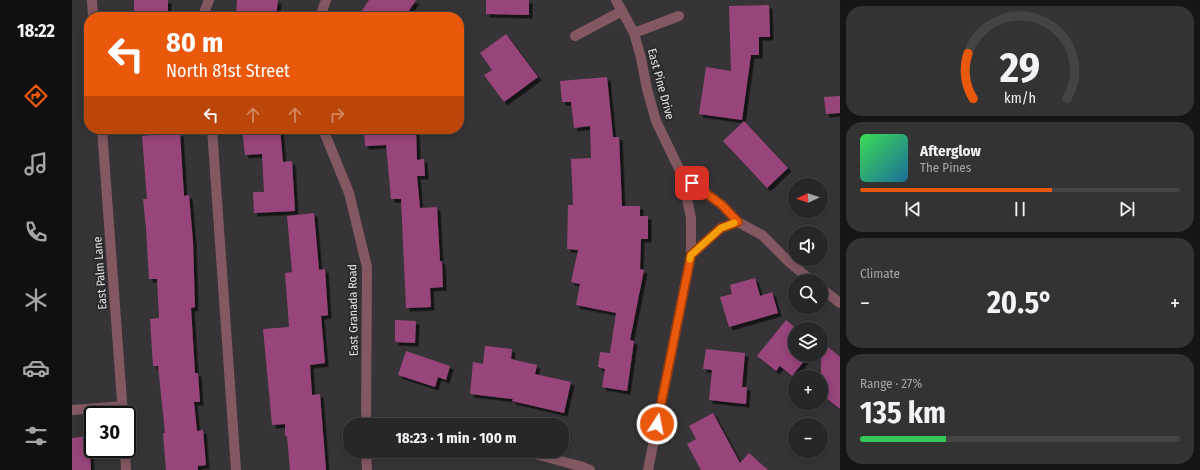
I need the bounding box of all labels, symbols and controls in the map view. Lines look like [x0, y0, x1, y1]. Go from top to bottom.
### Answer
text: 18:22 [17, 20, 55, 42]
text: 80 m [166, 26, 223, 59]
icon: left [100, 28, 152, 80]
text: 29 [999, 43, 1040, 93]
street label: East Pine Drive [645, 47, 677, 121]
text: North 81st Street [166, 60, 290, 82]
icon: directions [22, 82, 50, 110]
text: km/h [1004, 90, 1036, 107]
icon: left [200, 104, 222, 126]
icon: ahead [242, 104, 264, 126]
icon: ahead [284, 104, 306, 126]
icon: right [326, 104, 348, 126]
text: Afterglow [920, 142, 981, 160]
icon: music [22, 150, 50, 178]
text: The Pines [920, 160, 971, 175]
pin [675, 166, 709, 200]
icon: arrive [681, 172, 703, 194]
north arrow [788, 178, 828, 218]
map controls [788, 178, 828, 458]
icon: previous [902, 198, 924, 220]
icon: pause [1009, 198, 1031, 220]
icon: next [1116, 198, 1138, 220]
icon: phone [22, 218, 50, 246]
button: sound [788, 226, 828, 266]
street label: East Palm Lane [90, 236, 110, 310]
street label: East Granada Road [345, 264, 361, 356]
text: Climate [860, 266, 900, 281]
button: search [788, 274, 828, 314]
text: 20.5° [987, 285, 1053, 321]
icon: climate [22, 286, 50, 314]
text: − [860, 290, 870, 317]
text: + [1170, 290, 1180, 317]
button: layers [788, 322, 828, 362]
icon: car [22, 354, 50, 382]
button: + [788, 370, 828, 410]
text: Range · 27% [860, 376, 922, 391]
text: 135 km [860, 395, 946, 431]
position arrow [636, 403, 678, 445]
speed limit sign: 30 [84, 406, 136, 458]
button: − [788, 418, 828, 458]
icon: filters [22, 422, 50, 450]
text: 18:23 · 1 min · 100 m [395, 429, 517, 447]

